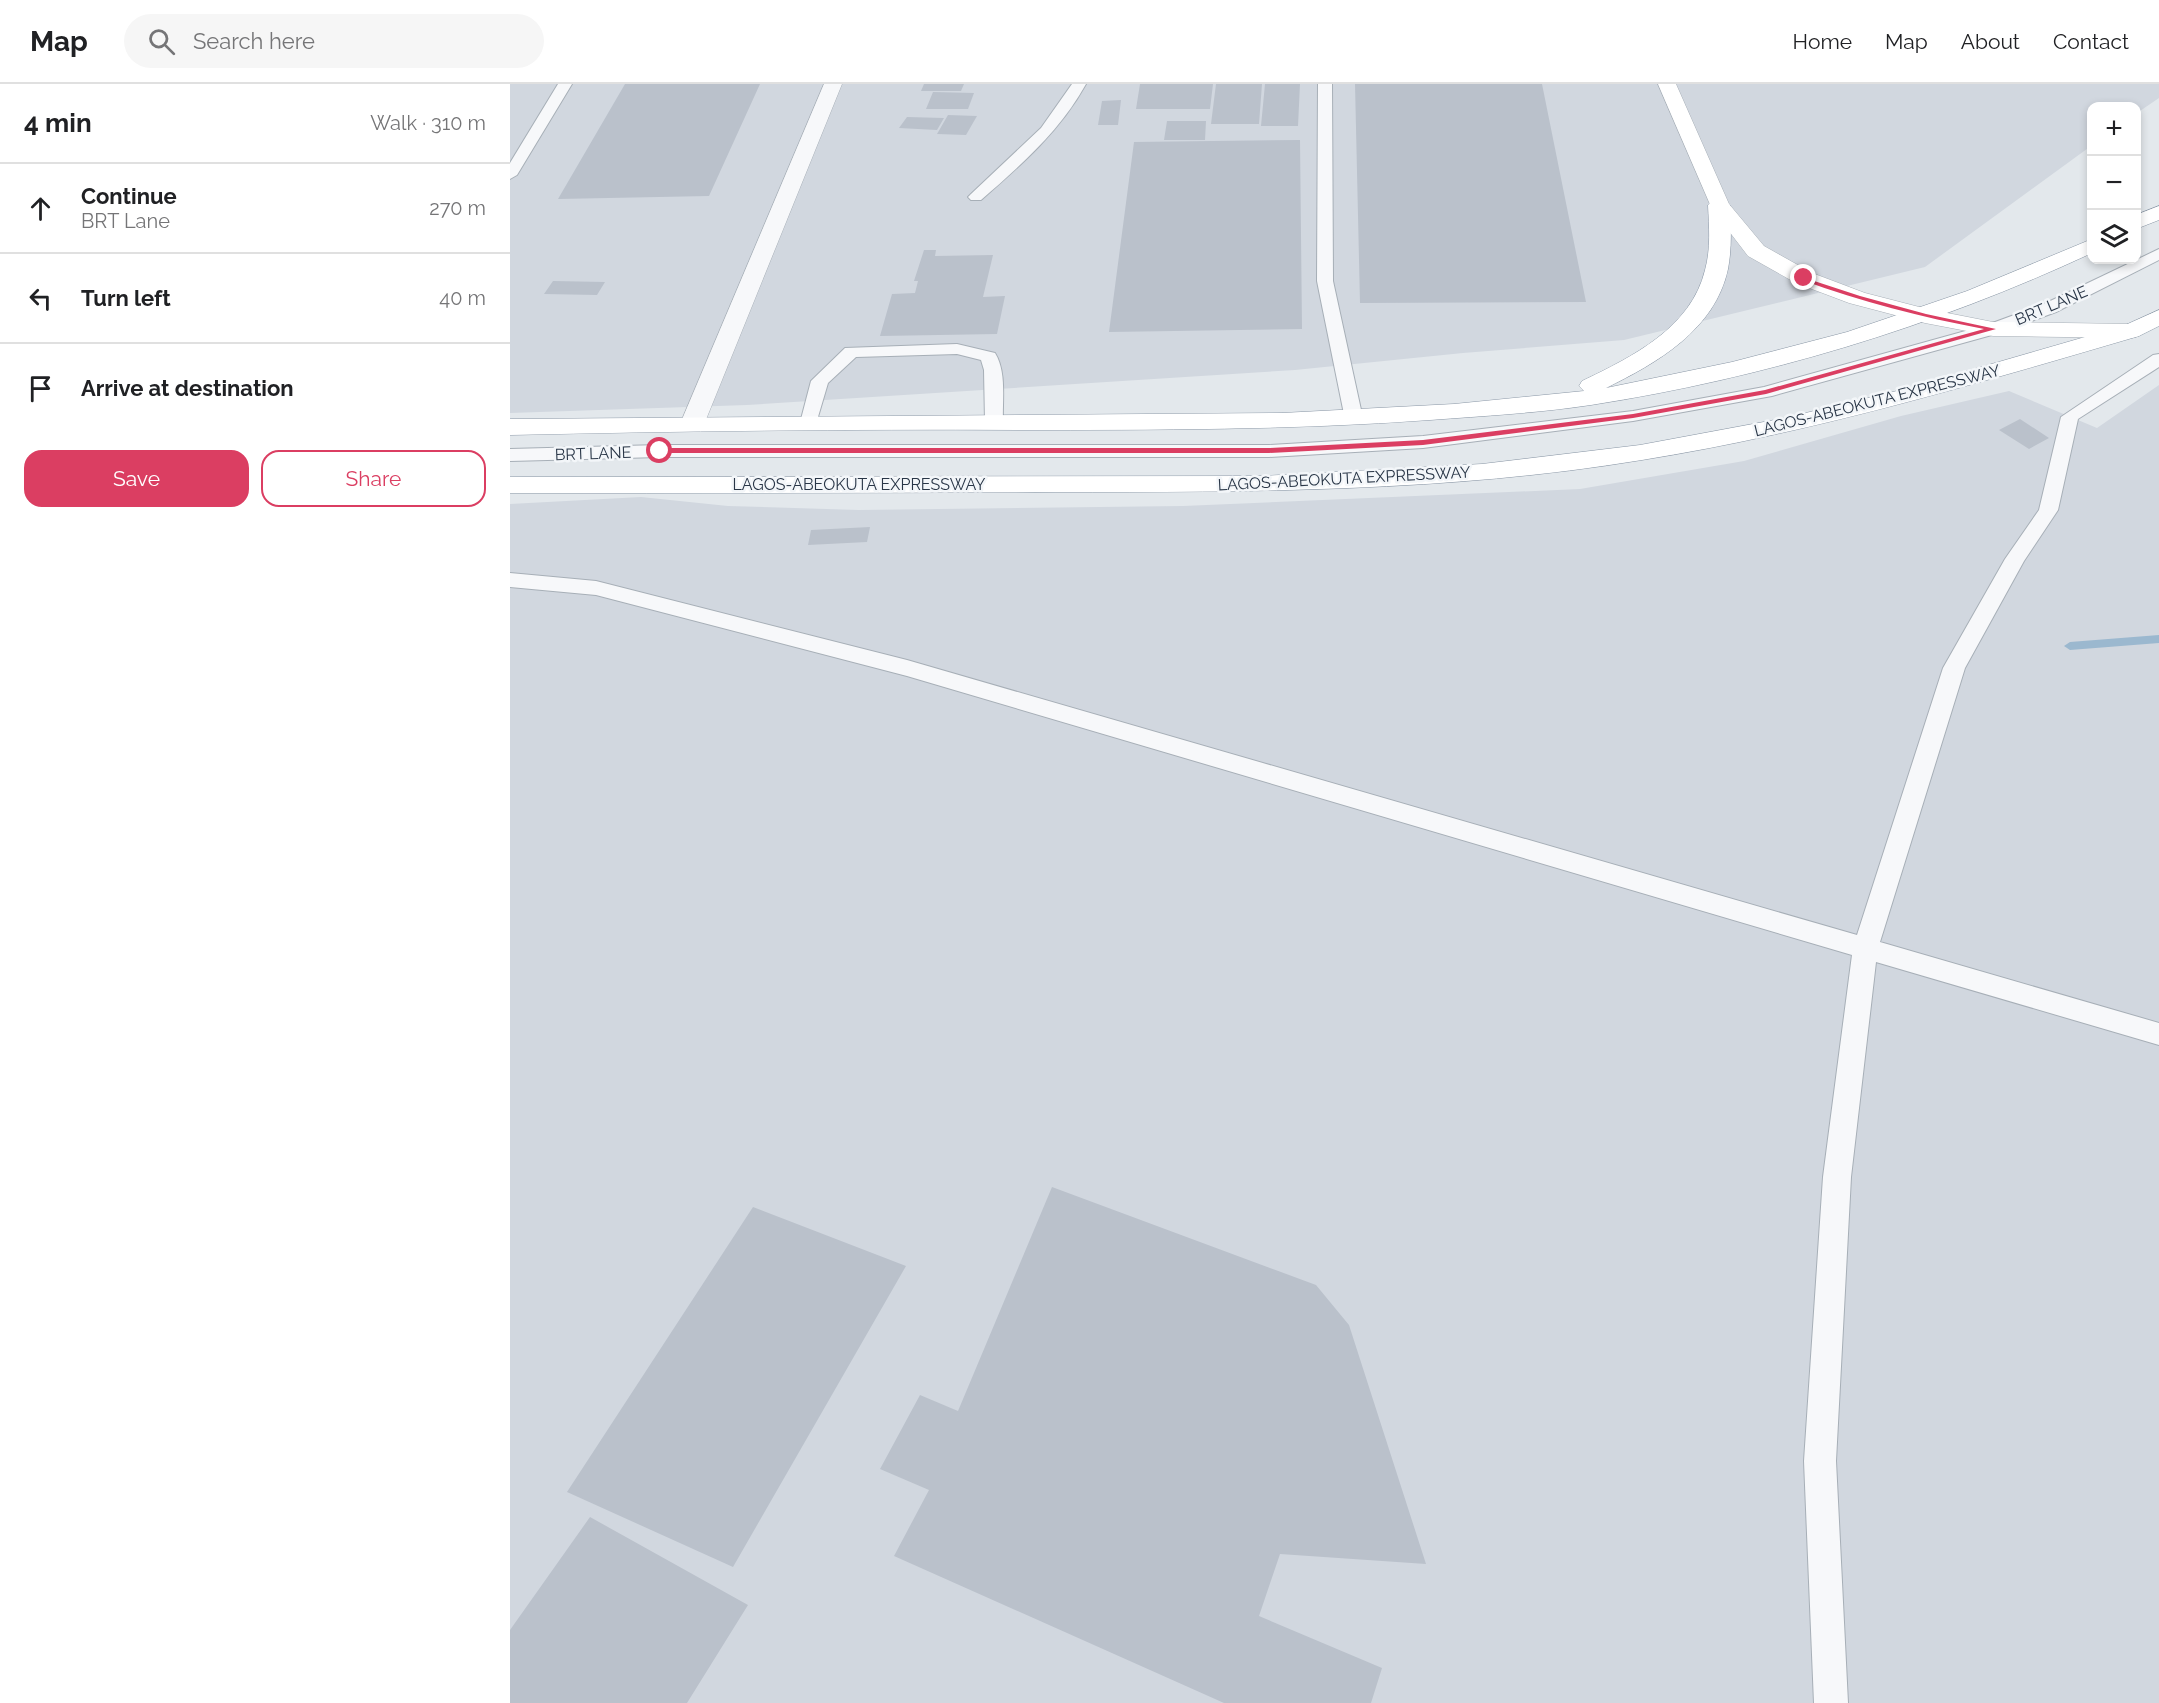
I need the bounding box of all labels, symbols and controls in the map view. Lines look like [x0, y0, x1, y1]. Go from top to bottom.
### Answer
search box [124, 14, 544, 68]
text: Map [30, 25, 88, 58]
icon: search [145, 25, 178, 58]
text: Search here [193, 28, 315, 54]
text: Home [1793, 29, 1852, 54]
text: Map [1885, 29, 1928, 54]
text: About [1961, 29, 2020, 54]
text: Contact [2053, 29, 2129, 54]
map controls [2087, 102, 2141, 264]
button: + [2087, 102, 2141, 156]
text: 4 min [24, 108, 92, 138]
text: Walk · 310 m [370, 111, 486, 135]
button: − [2087, 156, 2141, 210]
text: Continue [81, 183, 177, 209]
icon: ahead [24, 192, 57, 225]
text: 270 m [429, 196, 486, 220]
text: BRT Lane [81, 209, 170, 233]
button: layers [2087, 210, 2141, 264]
route end [1790, 264, 1816, 290]
icon: left [24, 282, 57, 315]
street label: BRT LANE [2012, 282, 2090, 329]
text: Turn left [81, 285, 171, 311]
text: 40 m [439, 286, 486, 310]
street label: LAGOS-ABEOKUTA EXPRESSWAY [1752, 361, 2003, 440]
icon: arrive [24, 372, 57, 405]
text: Arrive at destination [81, 375, 294, 401]
route start [646, 437, 672, 463]
street label: BRT LANE [554, 443, 632, 464]
button: Save [24, 450, 249, 507]
button: Share [261, 450, 486, 507]
street label: LAGOS-ABEOKUTA EXPRESSWAY [1217, 462, 1471, 495]
street label: LAGOS-ABEOKUTA EXPRESSWAY [733, 475, 986, 494]

